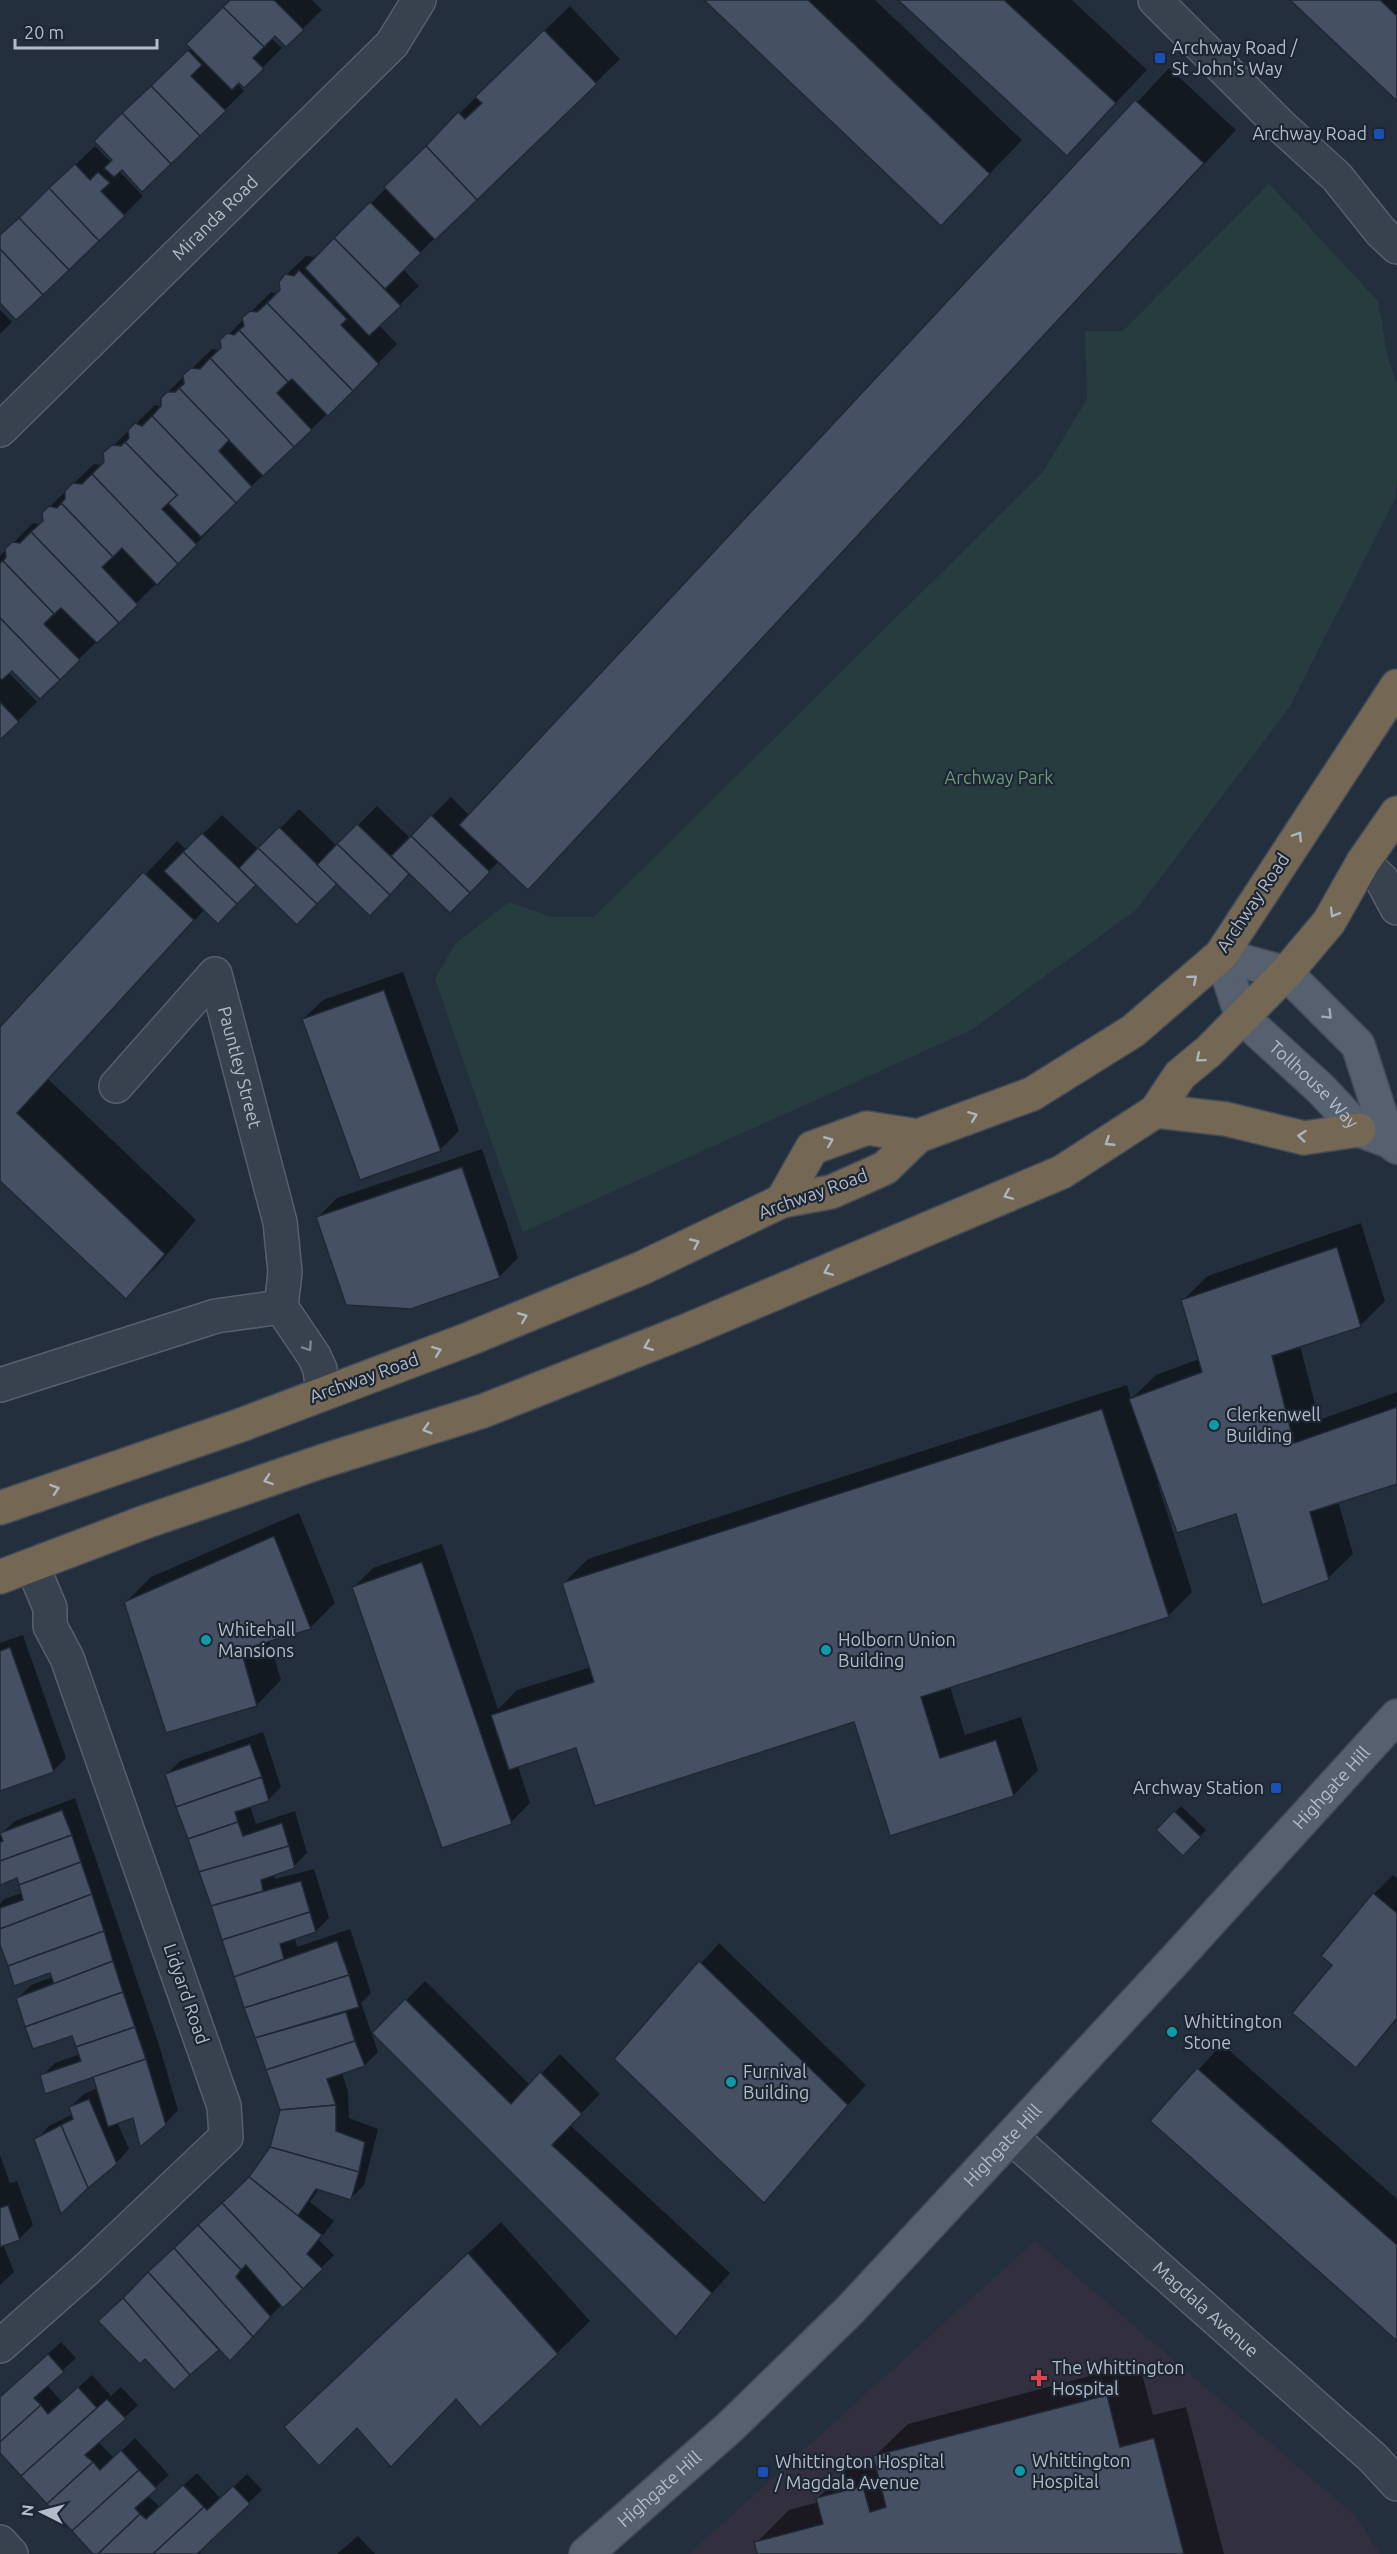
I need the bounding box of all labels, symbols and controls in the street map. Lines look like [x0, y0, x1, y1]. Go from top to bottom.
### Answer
scale bar [15, 12, 158, 50]
text: 20 m [24, 22, 64, 42]
place label: Archway Road / St John's Way [1172, 37, 1299, 78]
marker: Archway Road / St John's Way [1153, 51, 1167, 65]
place label: Archway Road [1252, 123, 1367, 143]
marker: Archway Road [1372, 127, 1386, 141]
street label: Miranda Road [168, 171, 261, 264]
park label: Archway Park [945, 767, 1053, 787]
one-way arrow [1291, 832, 1303, 842]
street label: Archway Road [1212, 849, 1293, 956]
one-way arrow [1329, 907, 1341, 917]
one-way arrow [1186, 975, 1197, 986]
street label: Pauntley Street [215, 1004, 266, 1130]
one-way arrow [1320, 1007, 1331, 1018]
street label: Tollhouse Way [1266, 1036, 1363, 1132]
one-way arrow [1196, 1051, 1207, 1062]
one-way arrow [967, 1110, 978, 1123]
one-way arrow [1297, 1130, 1306, 1143]
one-way arrow [1104, 1134, 1115, 1145]
one-way arrow [823, 1136, 834, 1148]
street label: Archway Road [755, 1164, 870, 1222]
one-way arrow [1003, 1188, 1014, 1200]
one-way arrow [688, 1238, 699, 1250]
one-way arrow [823, 1264, 834, 1276]
one-way arrow [517, 1312, 528, 1324]
one-way arrow [643, 1339, 654, 1351]
one-way arrow [301, 1340, 312, 1351]
one-way arrow [431, 1346, 442, 1358]
street label: Archway Road [306, 1348, 421, 1406]
place label: Clerkenwell Building [1226, 1404, 1321, 1445]
marker: Clerkenwell Building [1207, 1418, 1221, 1432]
one-way arrow [422, 1422, 433, 1434]
one-way arrow [263, 1473, 274, 1486]
one-way arrow [49, 1484, 60, 1497]
place label: Whitehall Mansions [218, 1619, 296, 1660]
place label: Holborn Union Building [838, 1629, 956, 1670]
marker: Whitehall Mansions [199, 1633, 213, 1647]
marker: Holborn Union Building [819, 1643, 833, 1657]
street label: Highgate Hill [1288, 1742, 1374, 1833]
place label: Archway Station [1133, 1777, 1264, 1797]
marker: Archway Station [1269, 1781, 1283, 1795]
street label: Lidyard Road [160, 1941, 213, 2047]
place label: Whittington Stone [1184, 2011, 1282, 2052]
marker: Whittington Stone [1165, 2025, 1179, 2039]
place label: Furnival Building [743, 2061, 809, 2102]
marker: Furnival Building [724, 2075, 738, 2089]
street label: Highgate Hill [959, 2100, 1045, 2190]
street label: Magdala Avenue [1149, 2257, 1263, 2361]
place label: The Whittington Hospital [1052, 2357, 1185, 2398]
marker: The Whittington Hospital [1030, 2369, 1048, 2387]
street label: Highgate Hill [613, 2446, 705, 2531]
place label: Whittington Hospital [1032, 2450, 1130, 2491]
place label: Whittington Hospital / Magdala Avenue [774, 2451, 944, 2492]
marker: Whittington Hospital [1013, 2464, 1027, 2478]
marker: Whittington Hospital / Magdala Avenue [756, 2465, 770, 2479]
north arrow [12, 2482, 72, 2542]
text: N [18, 2504, 37, 2517]

